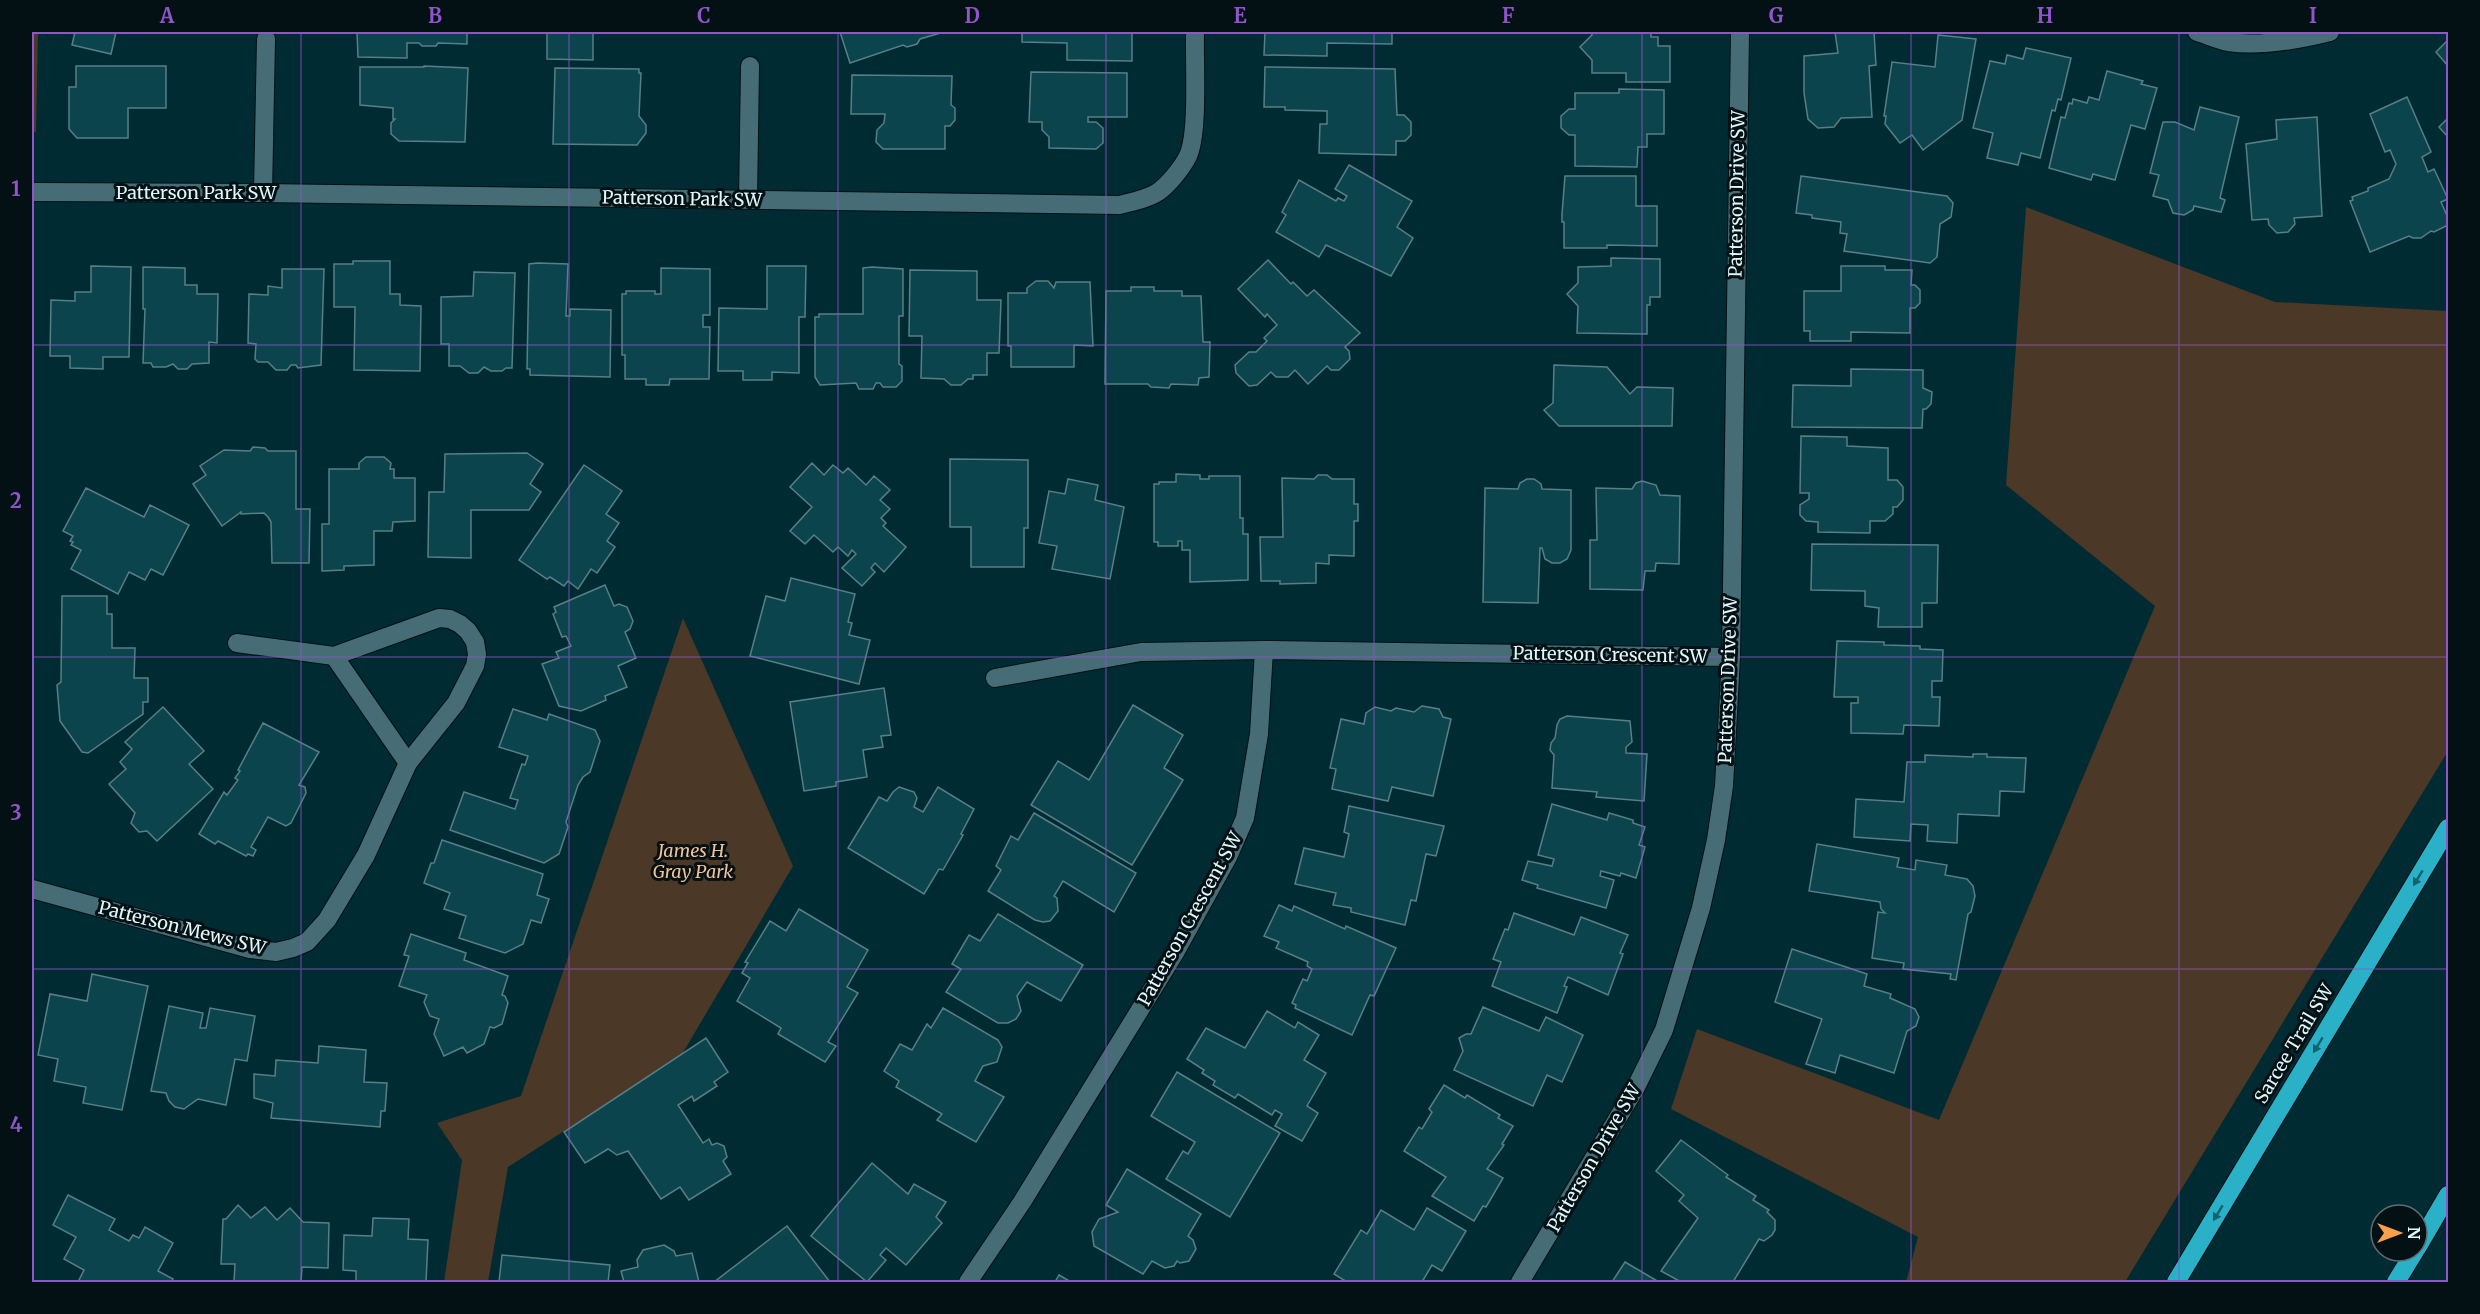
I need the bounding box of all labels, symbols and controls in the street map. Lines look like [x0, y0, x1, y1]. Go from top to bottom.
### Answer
text: A [159, 3, 175, 28]
text: B [428, 3, 442, 28]
text: C [697, 3, 711, 28]
text: D [964, 3, 980, 28]
text: E [1233, 3, 1247, 28]
text: F [1502, 3, 1515, 28]
text: G [1769, 3, 1784, 28]
text: H [2037, 3, 2053, 28]
text: I [2309, 3, 2317, 28]
street label: Patterson Drive SW [1724, 109, 1749, 278]
text: 1 [11, 176, 21, 201]
street label: Patterson Park SW [116, 181, 277, 204]
street label: Patterson Park SW [602, 186, 763, 211]
text: 2 [10, 488, 22, 513]
street label: Patterson Drive SW [1713, 595, 1742, 764]
street label: Patterson Crescent SW [1512, 641, 1709, 668]
text: 3 [10, 800, 22, 825]
street label: Patterson Crescent SW [1132, 827, 1247, 1010]
park label: James H. Gray Park [653, 839, 733, 883]
one-way arrow [2413, 870, 2424, 886]
street label: Patterson Mews SW [96, 896, 269, 960]
street label: Sarcee Trail SW [2249, 979, 2339, 1108]
one-way arrow [2312, 1037, 2323, 1053]
street label: Patterson Drive SW [1542, 1079, 1646, 1236]
text: 4 [10, 1112, 23, 1137]
north arrow [2369, 1203, 2429, 1263]
one-way arrow [2212, 1205, 2223, 1221]
text: N [2404, 1227, 2424, 1240]

